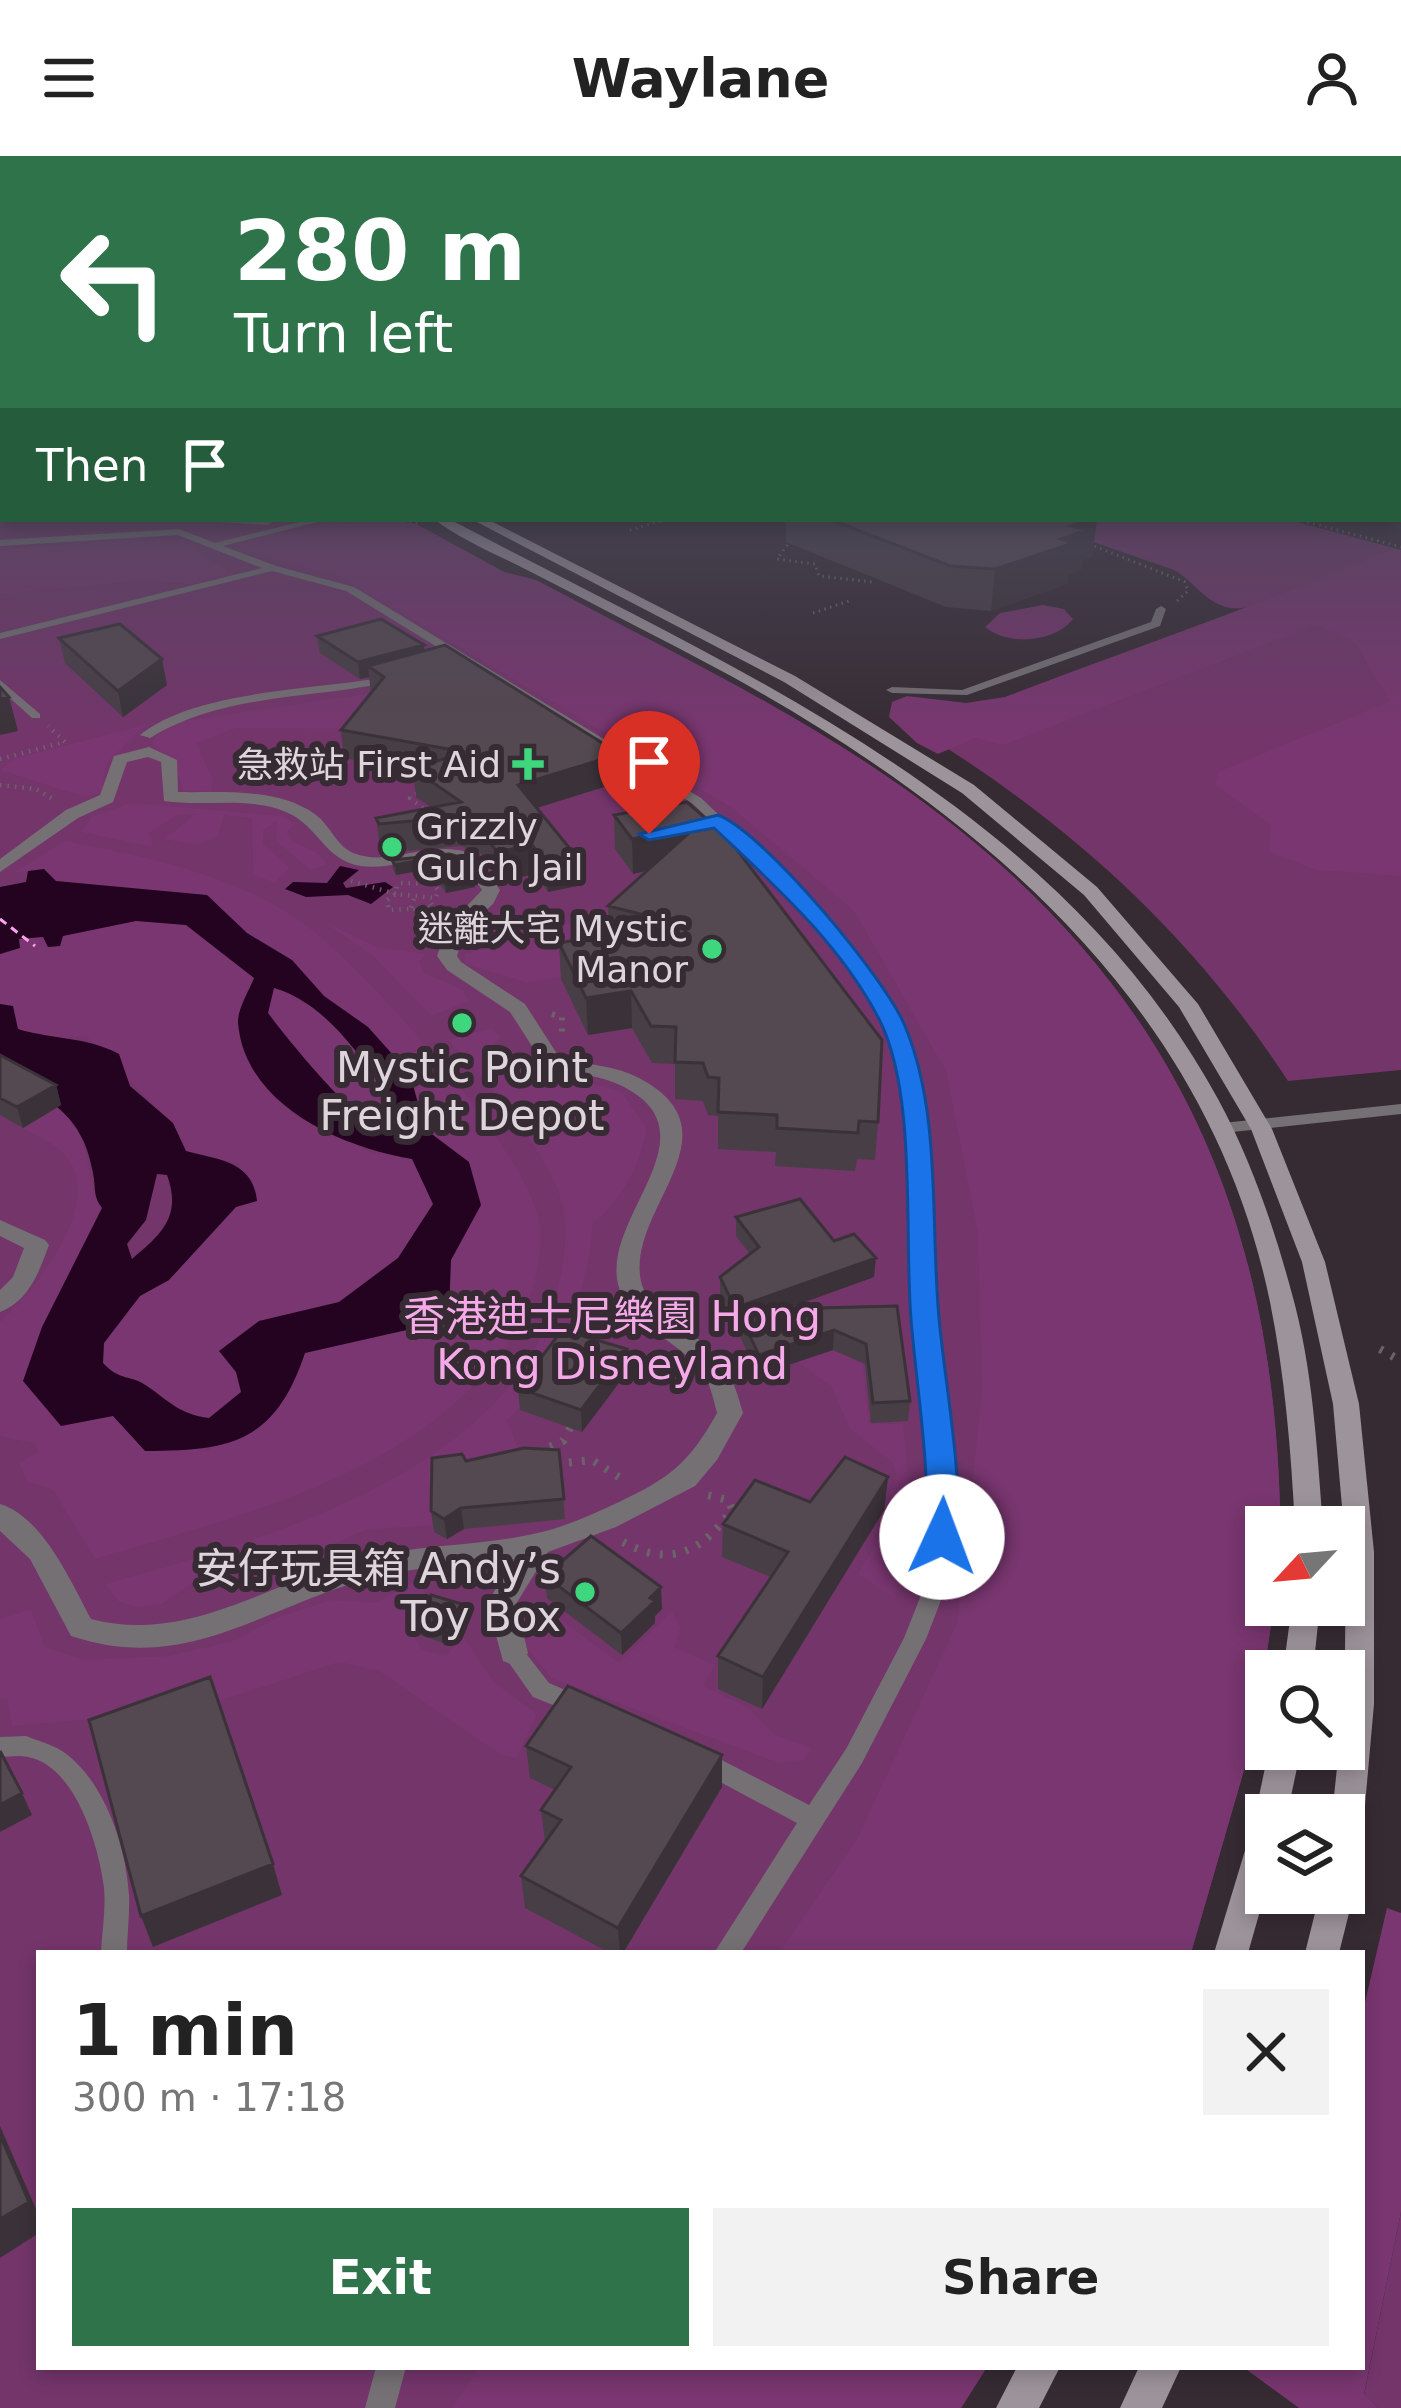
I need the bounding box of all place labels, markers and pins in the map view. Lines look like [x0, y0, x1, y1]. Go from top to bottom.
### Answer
pin [598, 711, 700, 834]
place label: 急救站 First Aid [237, 744, 501, 785]
marker: 急救站 First Aid [512, 748, 544, 780]
place label: Grizzly Gulch Jail [416, 806, 583, 888]
marker: Grizzly Gulch Jail [379, 834, 405, 860]
place label: 迷離大宅 Mystic Manor [418, 908, 688, 990]
marker: 迷離大宅 Mystic Manor [699, 936, 725, 962]
marker: Mystic Point Freight Depot [449, 1010, 475, 1036]
place label: Mystic Point Freight Depot [319, 1043, 605, 1140]
place label: 安仔玩具箱 Andy’s Toy Box [196, 1544, 561, 1641]
marker: 安仔玩具箱 Andy’s Toy Box [572, 1579, 598, 1605]

